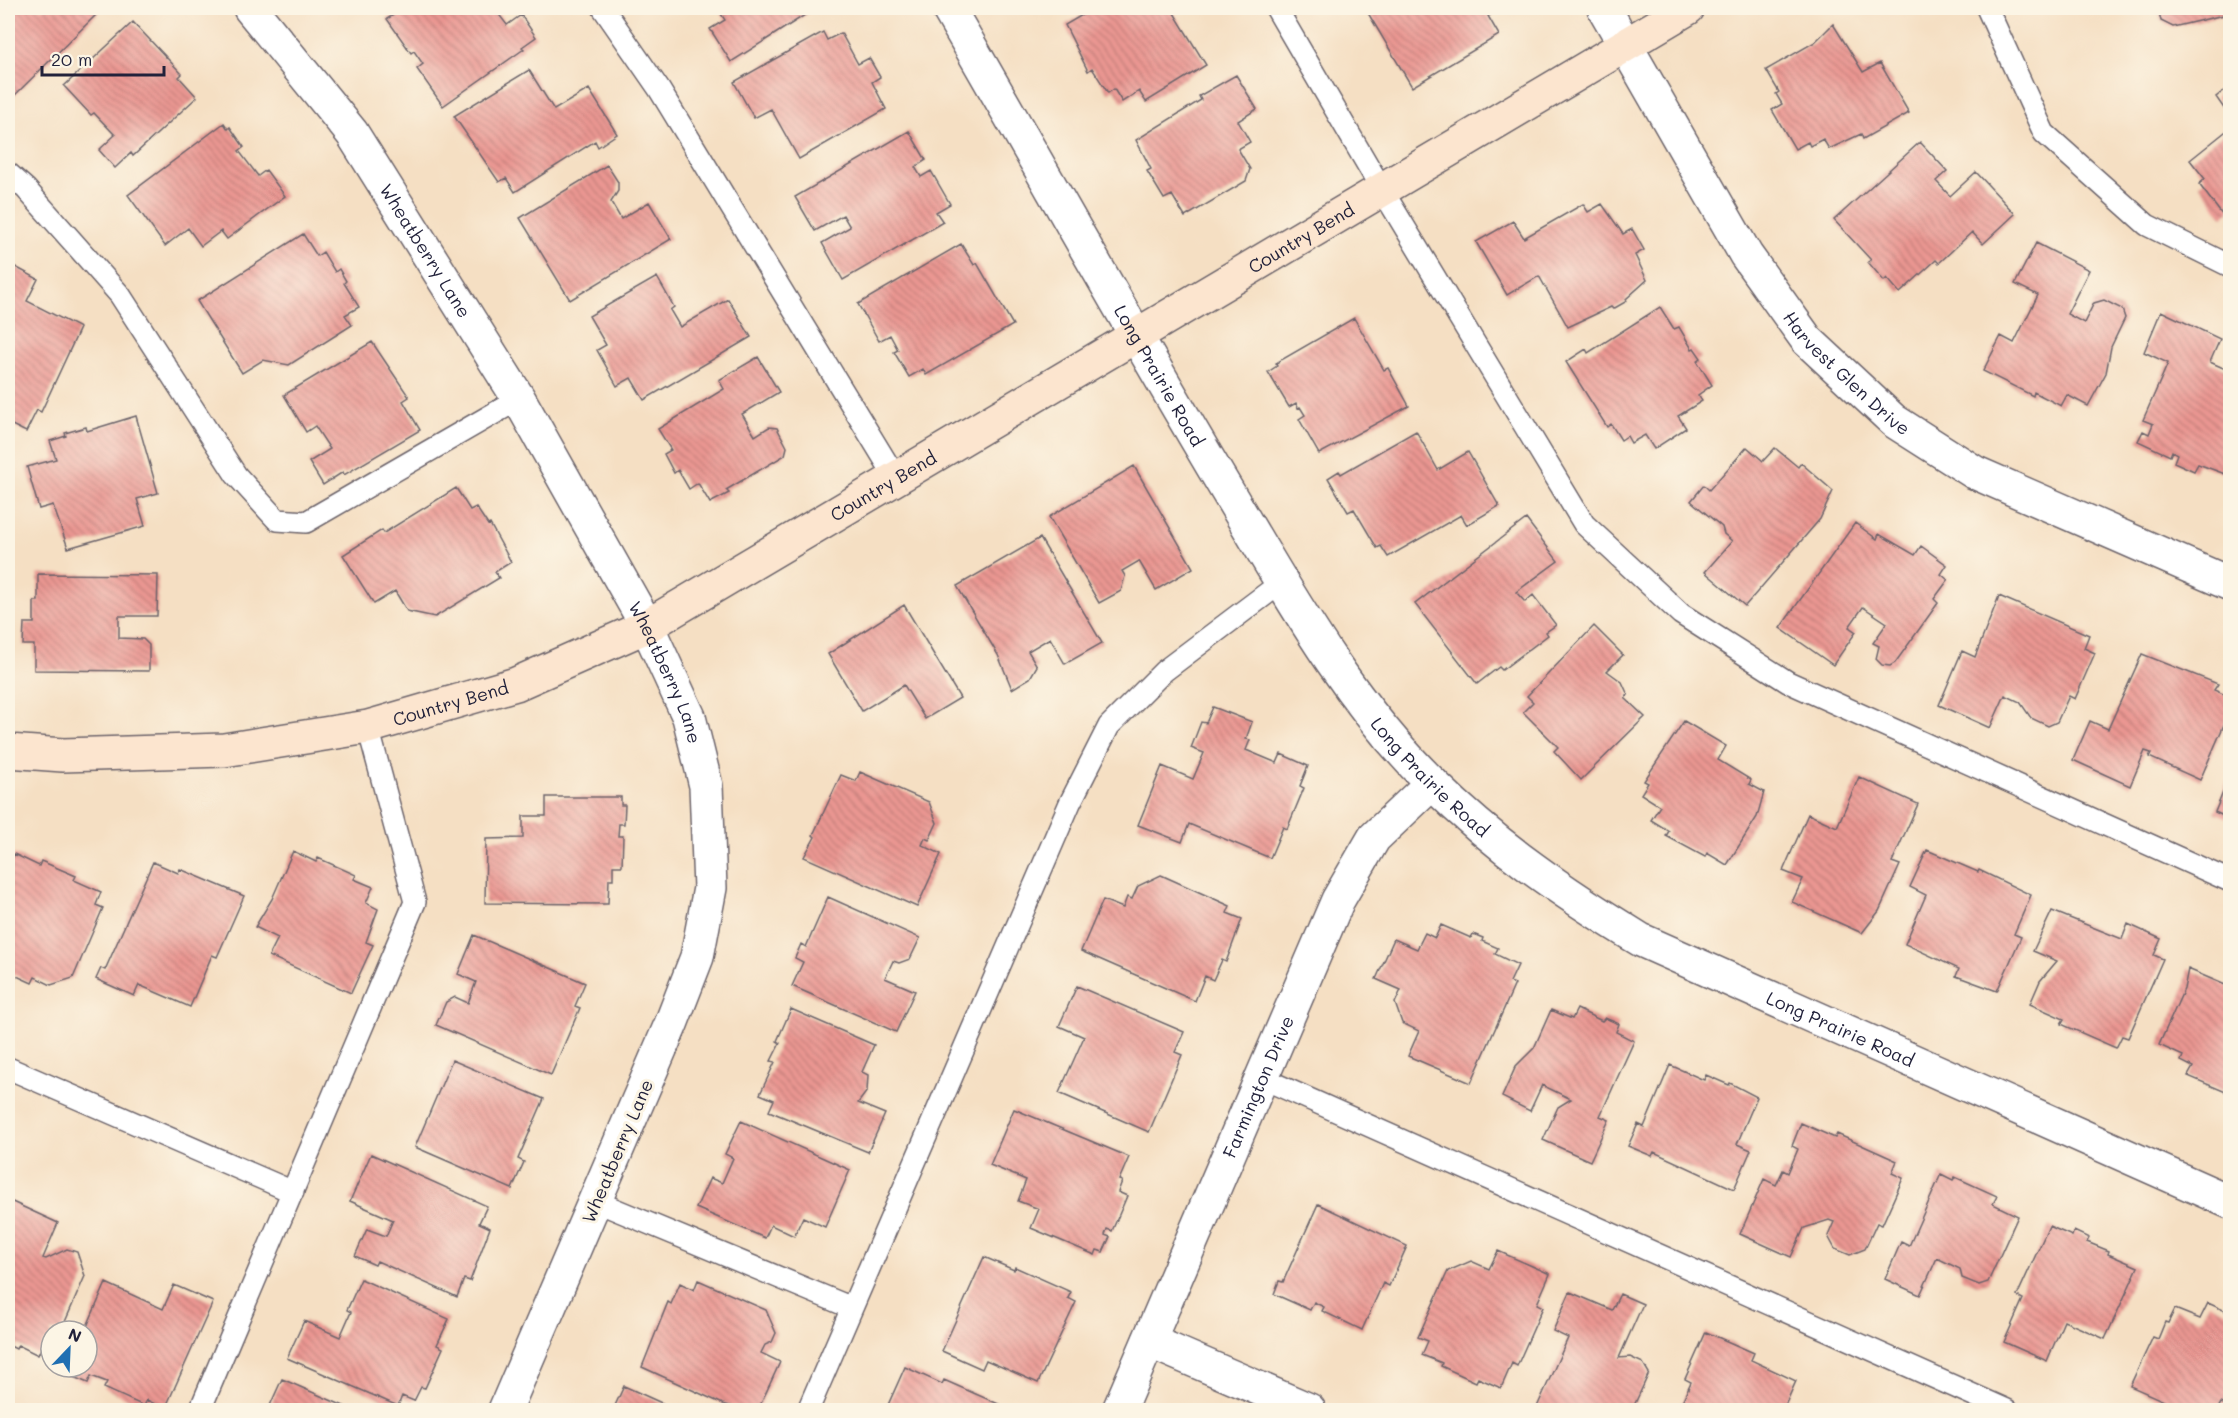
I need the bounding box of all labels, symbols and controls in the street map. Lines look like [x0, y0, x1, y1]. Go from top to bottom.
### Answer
scale bar [42, 39, 164, 77]
text: 20 m [51, 47, 92, 71]
street label: Wheatberry Lane [375, 179, 477, 322]
street label: Country Bend [1244, 197, 1358, 279]
street label: Long Prairie Road [1109, 301, 1210, 451]
street label: Harvest Glen Drive [1778, 306, 1915, 440]
street label: Country Bend [826, 445, 941, 527]
street label: Wheatberry Lane [623, 597, 707, 746]
street label: Country Bend [390, 675, 511, 731]
street label: Long Prairie Road [1365, 712, 1495, 842]
street label: Long Prairie Road [1763, 985, 1918, 1072]
street label: Farmington Drive [1217, 1012, 1299, 1161]
street label: Wheatberry Lane [576, 1075, 658, 1227]
north arrow [39, 1319, 99, 1379]
text: N [65, 1323, 85, 1347]

